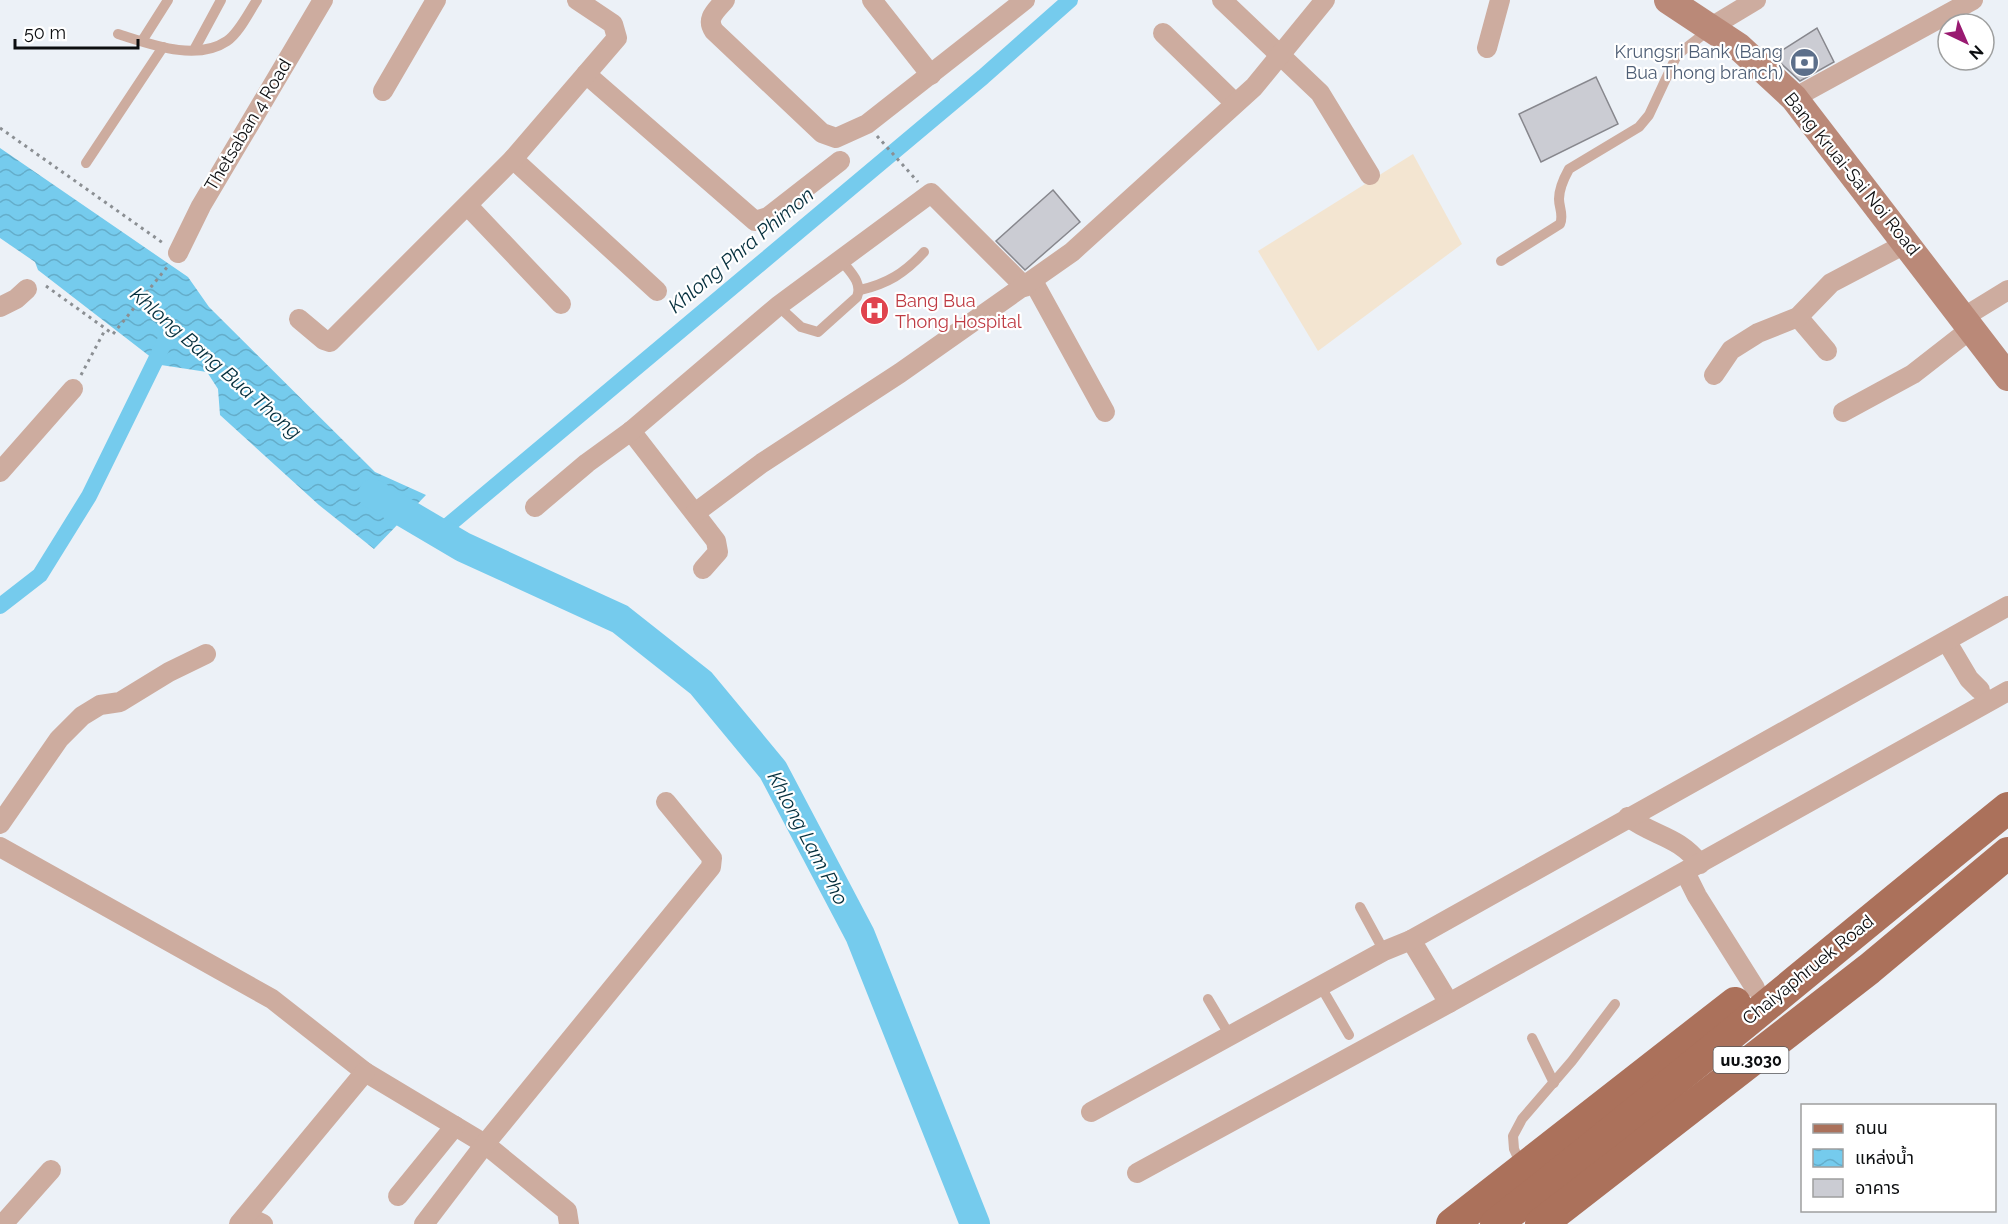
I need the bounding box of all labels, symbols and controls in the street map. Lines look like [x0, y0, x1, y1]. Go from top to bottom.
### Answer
scale bar [15, 12, 138, 50]
north arrow [1936, 12, 1996, 72]
text: 50 m [24, 22, 66, 43]
place label: Krungsri Bank (Bang Bua Thong branch) [1615, 41, 1783, 83]
text: N [1965, 41, 1987, 64]
bank icon: Krungsri Bank (Bang Bua Thong branch) [1788, 46, 1820, 78]
street label: Thetsaban 4 Road [200, 55, 295, 194]
street label: Bang Kruai-Sai Noi Road [1780, 88, 1925, 259]
water label: Khlong Phra Phimon [663, 182, 819, 318]
water label: Khlong Bang Bua Thong [126, 282, 307, 444]
place label: Bang Bua Thong Hospital [895, 290, 1022, 332]
hospital icon: Bang Bua Thong Hospital [858, 295, 890, 327]
water label: Khlong Lam Pho [763, 767, 853, 909]
street label: Chaiyaphruek Road [1738, 910, 1877, 1029]
road number: นบ.3030 [1714, 1047, 1788, 1073]
legend [1801, 1104, 1996, 1212]
text: ถนน [1855, 1117, 1888, 1138]
text: แหล่งน้ำ [1855, 1145, 1914, 1168]
text: อาคาร [1855, 1177, 1900, 1198]

